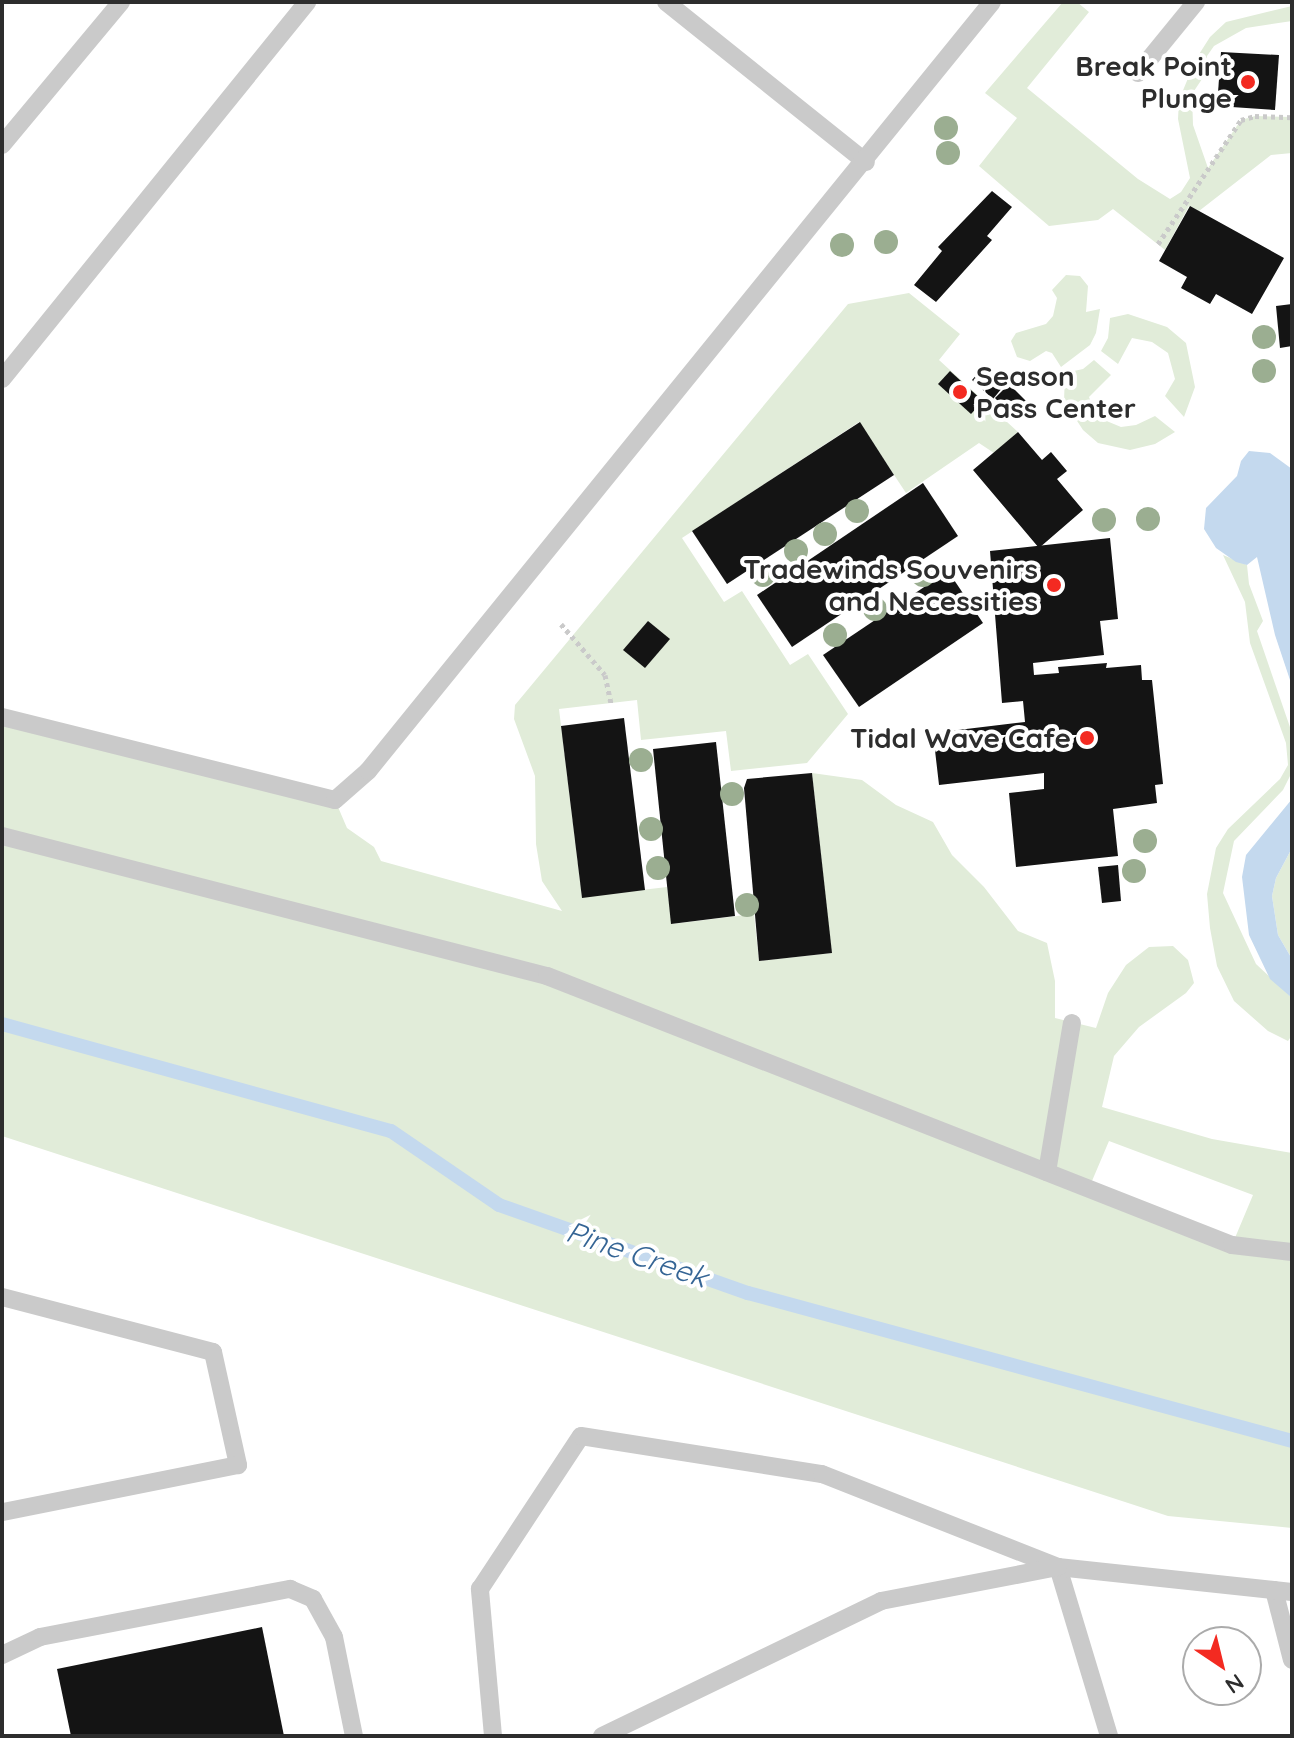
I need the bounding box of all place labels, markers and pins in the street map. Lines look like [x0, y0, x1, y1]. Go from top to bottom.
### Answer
place label: Break Point Plunge [1075, 49, 1232, 115]
marker: Break Point Plunge [1239, 73, 1257, 91]
place label: Season Pass Center [976, 359, 1136, 425]
marker: Season Pass Center [951, 383, 969, 401]
place label: Tradewinds Souvenirs and Necessities [743, 552, 1038, 618]
marker: Tradewinds Souvenirs and Necessities [1045, 576, 1063, 594]
place label: Tidal Wave Cafe [850, 721, 1071, 755]
marker: Tidal Wave Cafe [1078, 729, 1096, 747]

